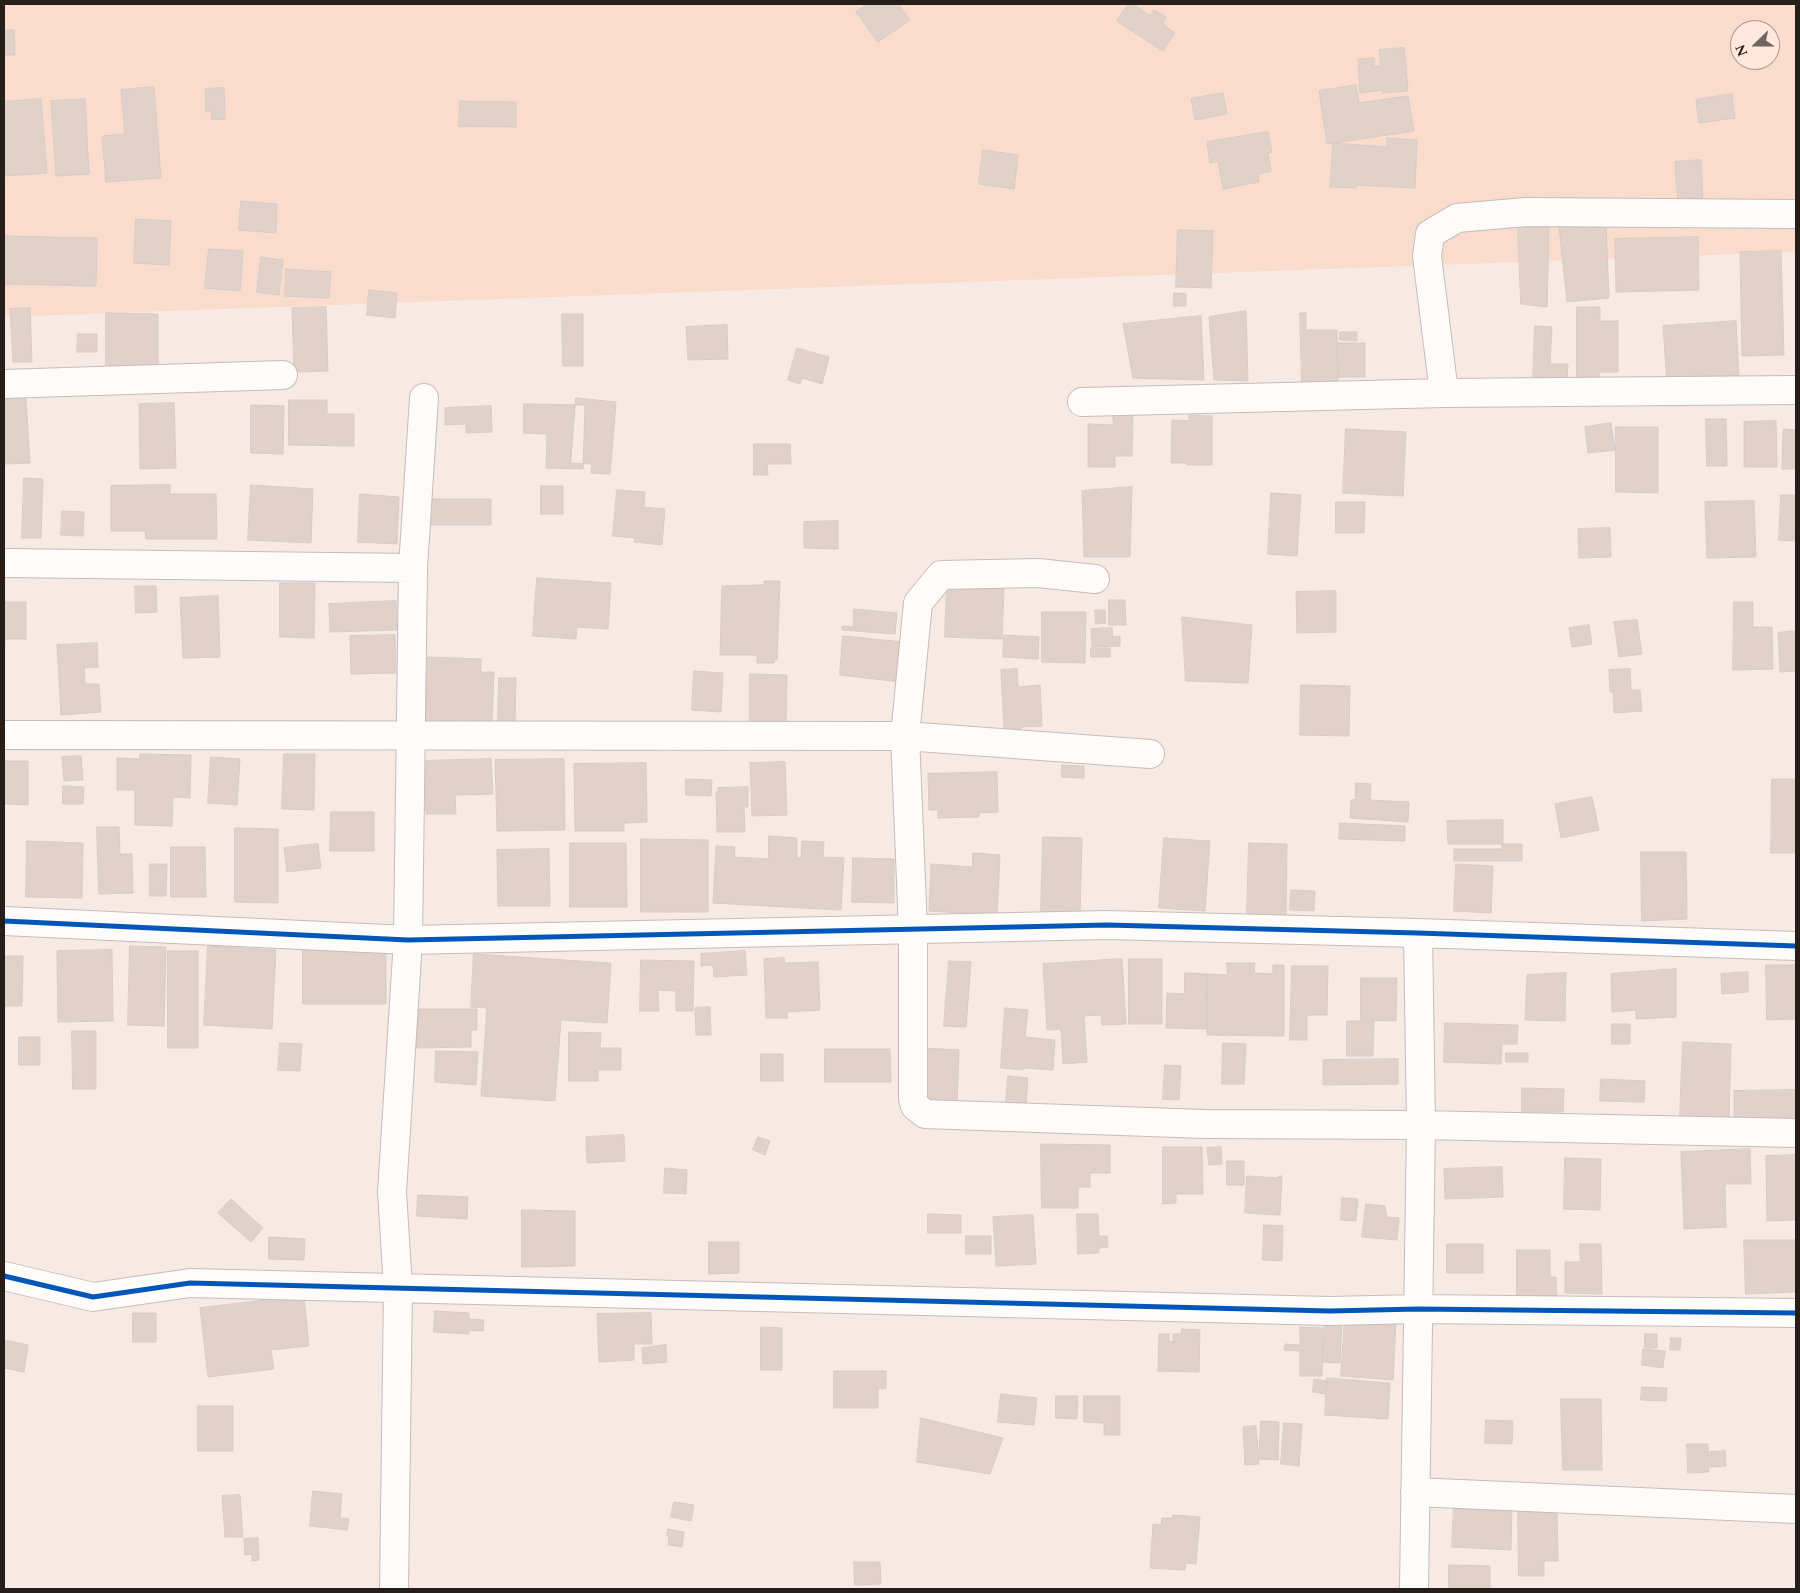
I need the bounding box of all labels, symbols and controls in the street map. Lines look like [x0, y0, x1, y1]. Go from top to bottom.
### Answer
north arrow [1730, 20, 1780, 70]
text: N [1730, 41, 1753, 60]

